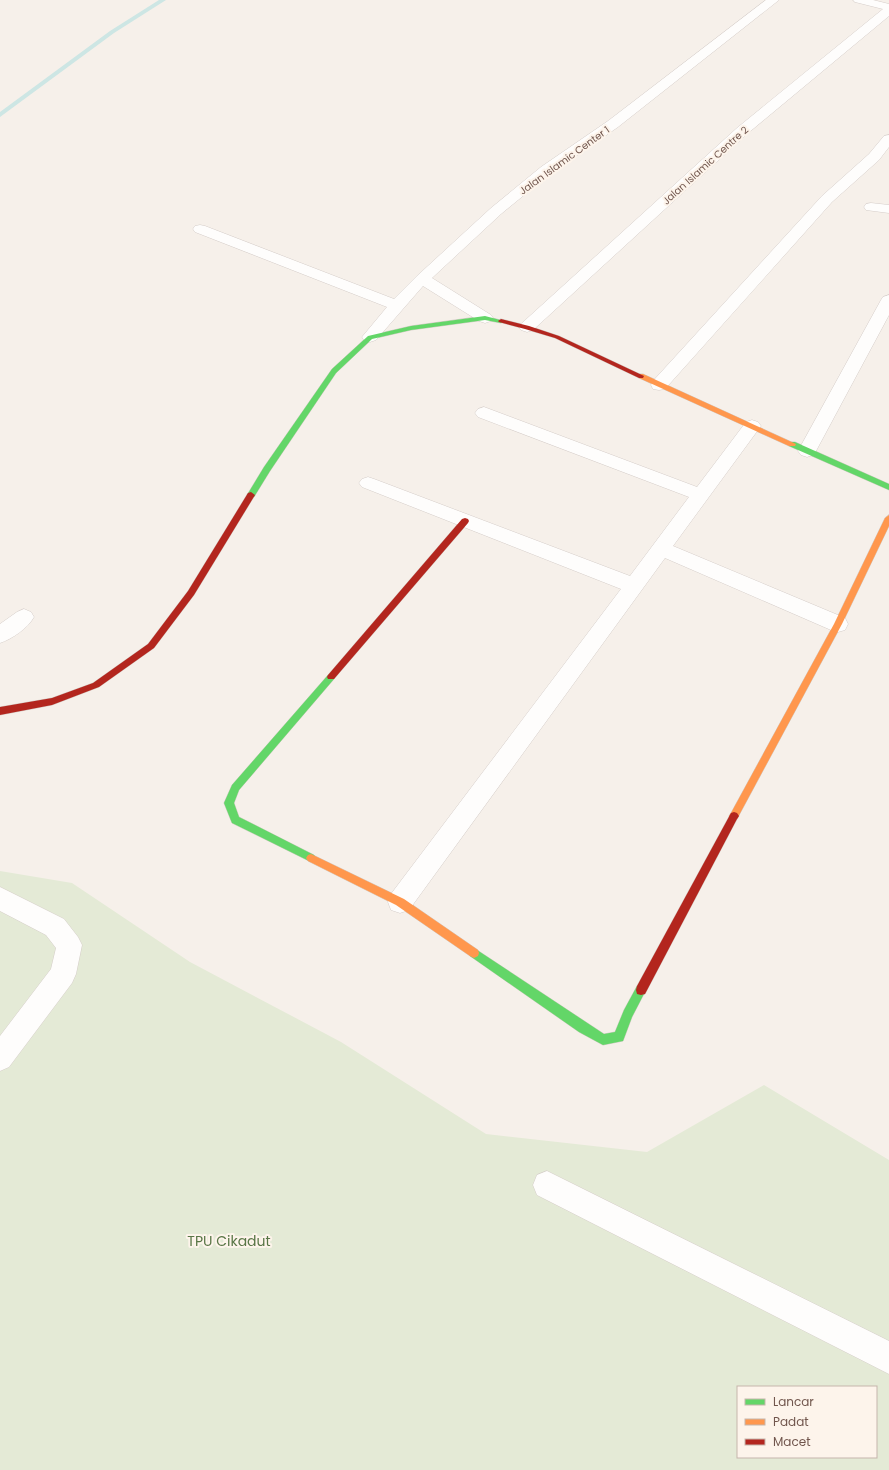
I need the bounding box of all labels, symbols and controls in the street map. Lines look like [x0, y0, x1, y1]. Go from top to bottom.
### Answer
street label: Jalan Islamic Center 1 [516, 122, 613, 198]
street label: Jalan Islamic Centre 2 [659, 122, 752, 208]
park label: TPU Cikadut [187, 1231, 271, 1251]
legend [737, 1386, 877, 1458]
text: Lancar [773, 1393, 814, 1410]
text: Padat [773, 1413, 809, 1430]
text: Macet [773, 1433, 811, 1450]

